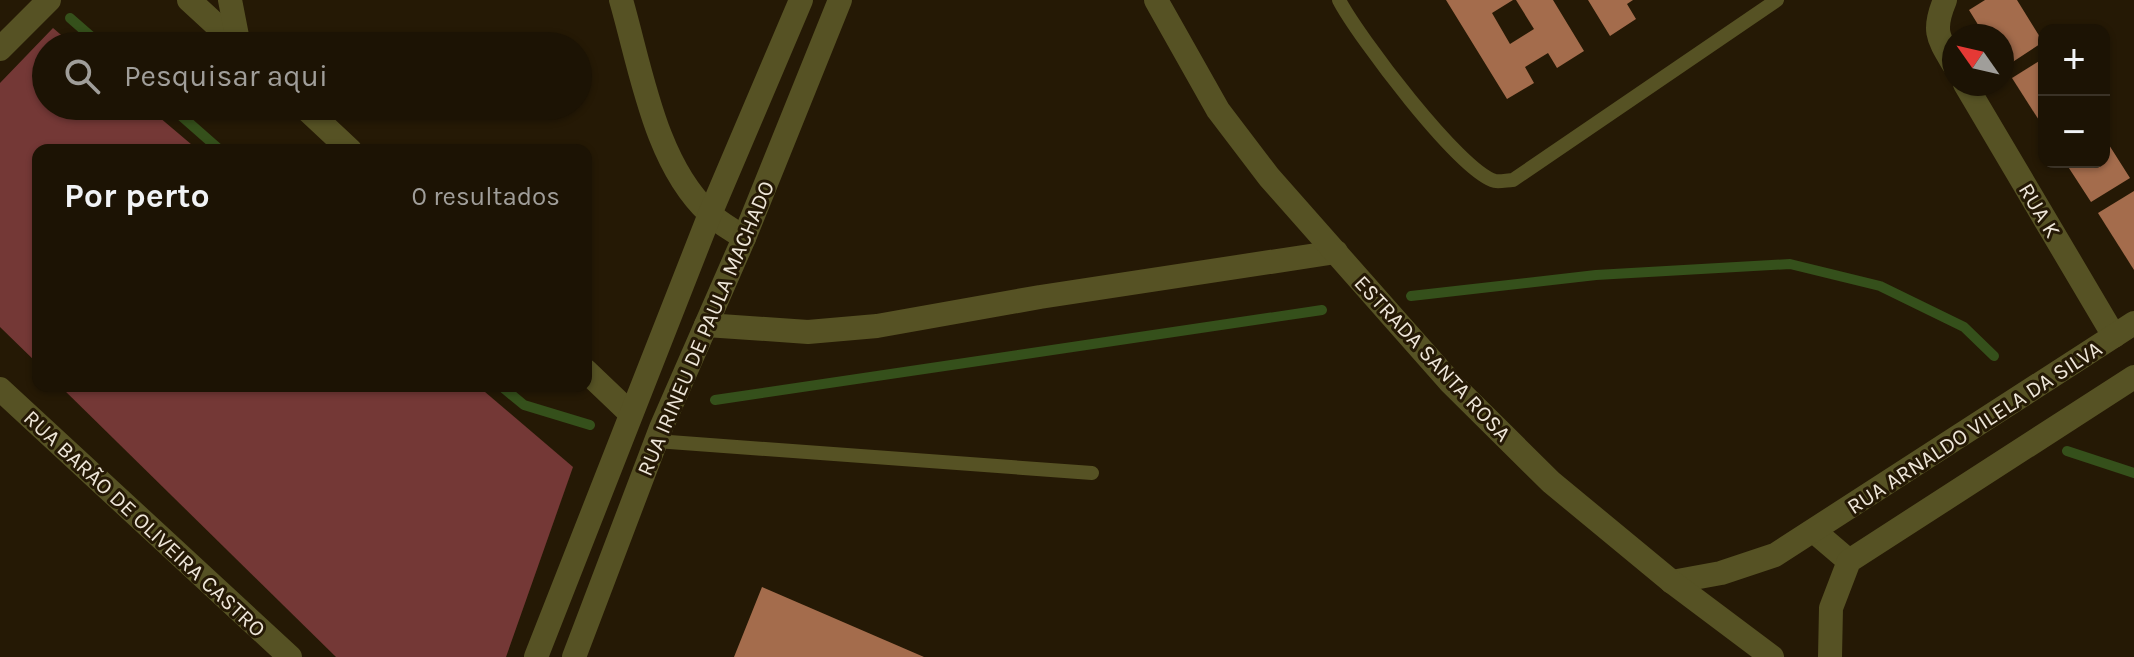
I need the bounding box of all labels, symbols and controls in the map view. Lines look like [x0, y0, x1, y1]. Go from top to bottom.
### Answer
north arrow [1942, 24, 2014, 96]
map controls [2038, 24, 2110, 168]
button: + [2038, 24, 2110, 96]
search box [32, 32, 592, 120]
icon: search [60, 54, 104, 98]
text: Pesquisar aqui [124, 58, 328, 94]
button: − [2038, 96, 2110, 168]
text: Por perto [64, 176, 210, 216]
street label: RUA IRINEU DE PAULA MACHADO [632, 177, 780, 480]
street label: RUA K [2013, 178, 2065, 243]
text: 0 resultados [412, 181, 560, 212]
street label: ESTRADA SANTA ROSA [1349, 270, 1516, 447]
street label: RUA ARNALDO VILELA DA SILVA [1842, 335, 2107, 520]
street label: RUA BARÃO DE OLIVEIRA CASTRO [18, 405, 270, 643]

